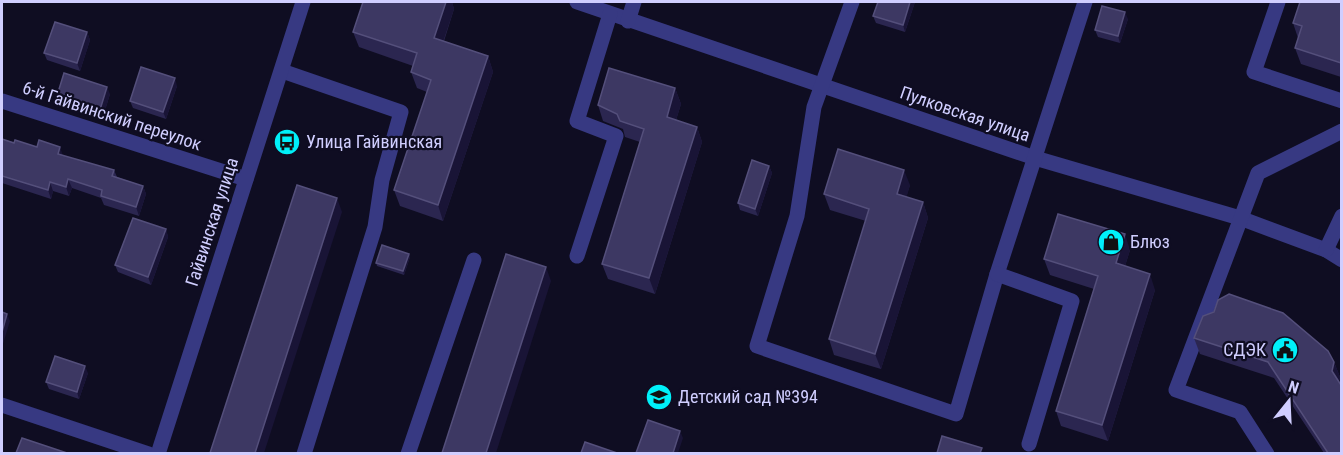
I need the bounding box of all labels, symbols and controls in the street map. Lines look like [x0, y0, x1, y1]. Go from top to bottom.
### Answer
street label: 6-й Гайвинский переулок [20, 77, 205, 155]
street label: Пулковская улица [897, 81, 1033, 146]
bus stop icon: Улица Гайвинская [272, 127, 302, 157]
place label: Улица Гайвинская [306, 131, 442, 152]
street label: Гайвинская улица [181, 155, 242, 289]
shop icon: Блюз [1096, 227, 1126, 257]
place label: Блюз [1130, 231, 1170, 252]
public building icon: СДЭК [1270, 335, 1300, 365]
place label: СДЭК [1223, 339, 1266, 360]
north arrow [1259, 371, 1319, 431]
text: N [1286, 377, 1301, 398]
school or university icon: Детский сад №394 [644, 382, 674, 412]
place label: Детский сад №394 [678, 386, 818, 407]

